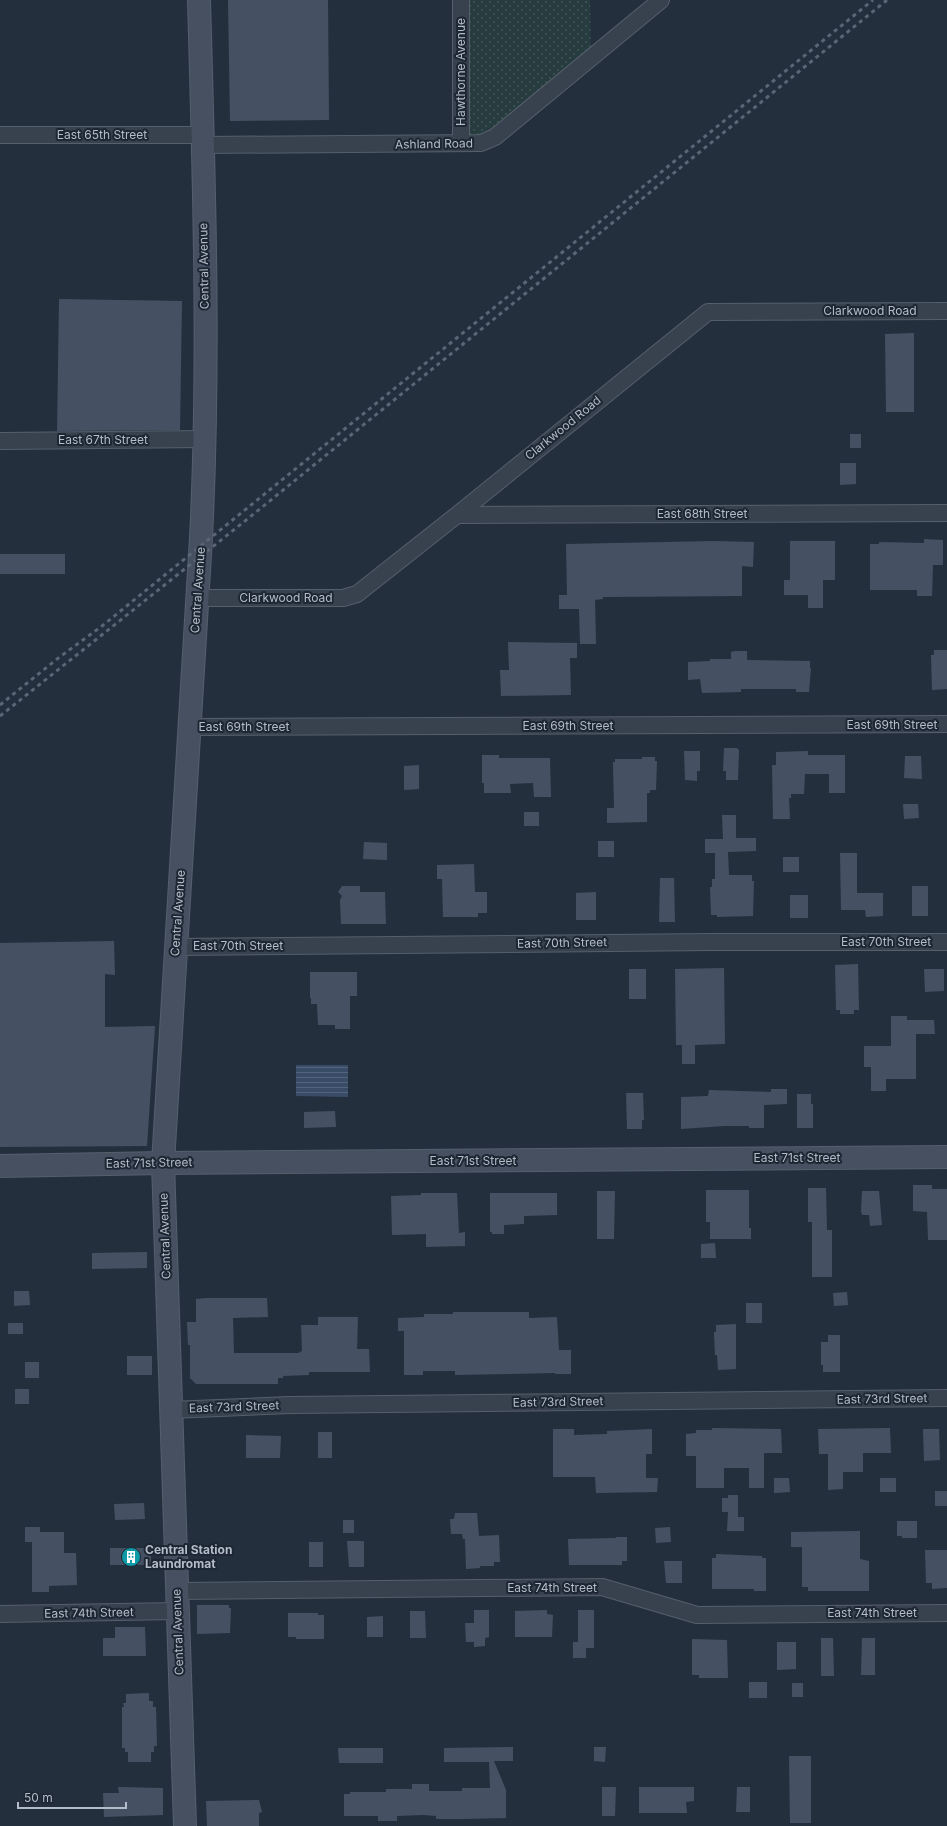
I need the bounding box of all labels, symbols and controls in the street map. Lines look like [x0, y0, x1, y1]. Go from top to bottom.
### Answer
street label: Hawthorne Avenue [453, 18, 468, 126]
street label: East 65th Street [57, 127, 147, 142]
street label: Ashland Road [395, 135, 473, 152]
street label: Central Avenue [195, 223, 212, 309]
street label: Clarkwood Road [823, 303, 917, 318]
street label: Clarkwood Road [522, 392, 604, 463]
street label: East 67th Street [58, 432, 148, 447]
street label: East 68th Street [657, 506, 747, 521]
street label: Central Avenue [187, 546, 208, 634]
street label: Clarkwood Road [239, 590, 333, 605]
street label: East 69th Street [847, 717, 938, 732]
street label: East 69th Street [523, 718, 614, 733]
street label: East 69th Street [199, 719, 290, 734]
street label: Central Avenue [167, 869, 188, 957]
street label: East 70th Street [517, 934, 607, 951]
street label: East 70th Street [841, 934, 931, 949]
street label: East 70th Street [193, 938, 283, 953]
street label: East 71st Street [754, 1150, 840, 1165]
street label: East 71st Street [430, 1153, 516, 1168]
street label: East 71st Street [105, 1154, 193, 1171]
street label: Central Avenue [155, 1193, 174, 1279]
street label: East 73rd Street [837, 1390, 927, 1407]
street label: East 73rd Street [513, 1393, 603, 1410]
street label: East 73rd Street [188, 1397, 280, 1416]
place label: Central Station Laundromat [145, 1542, 232, 1571]
building icon: Central Station Laundromat [120, 1546, 142, 1568]
street label: East 74th Street [507, 1580, 597, 1595]
street label: Central Avenue [168, 1589, 187, 1675]
street label: East 74th Street [44, 1604, 134, 1621]
street label: East 74th Street [827, 1605, 917, 1620]
scale bar [18, 1784, 126, 1810]
text: 50 m [24, 1790, 53, 1805]

